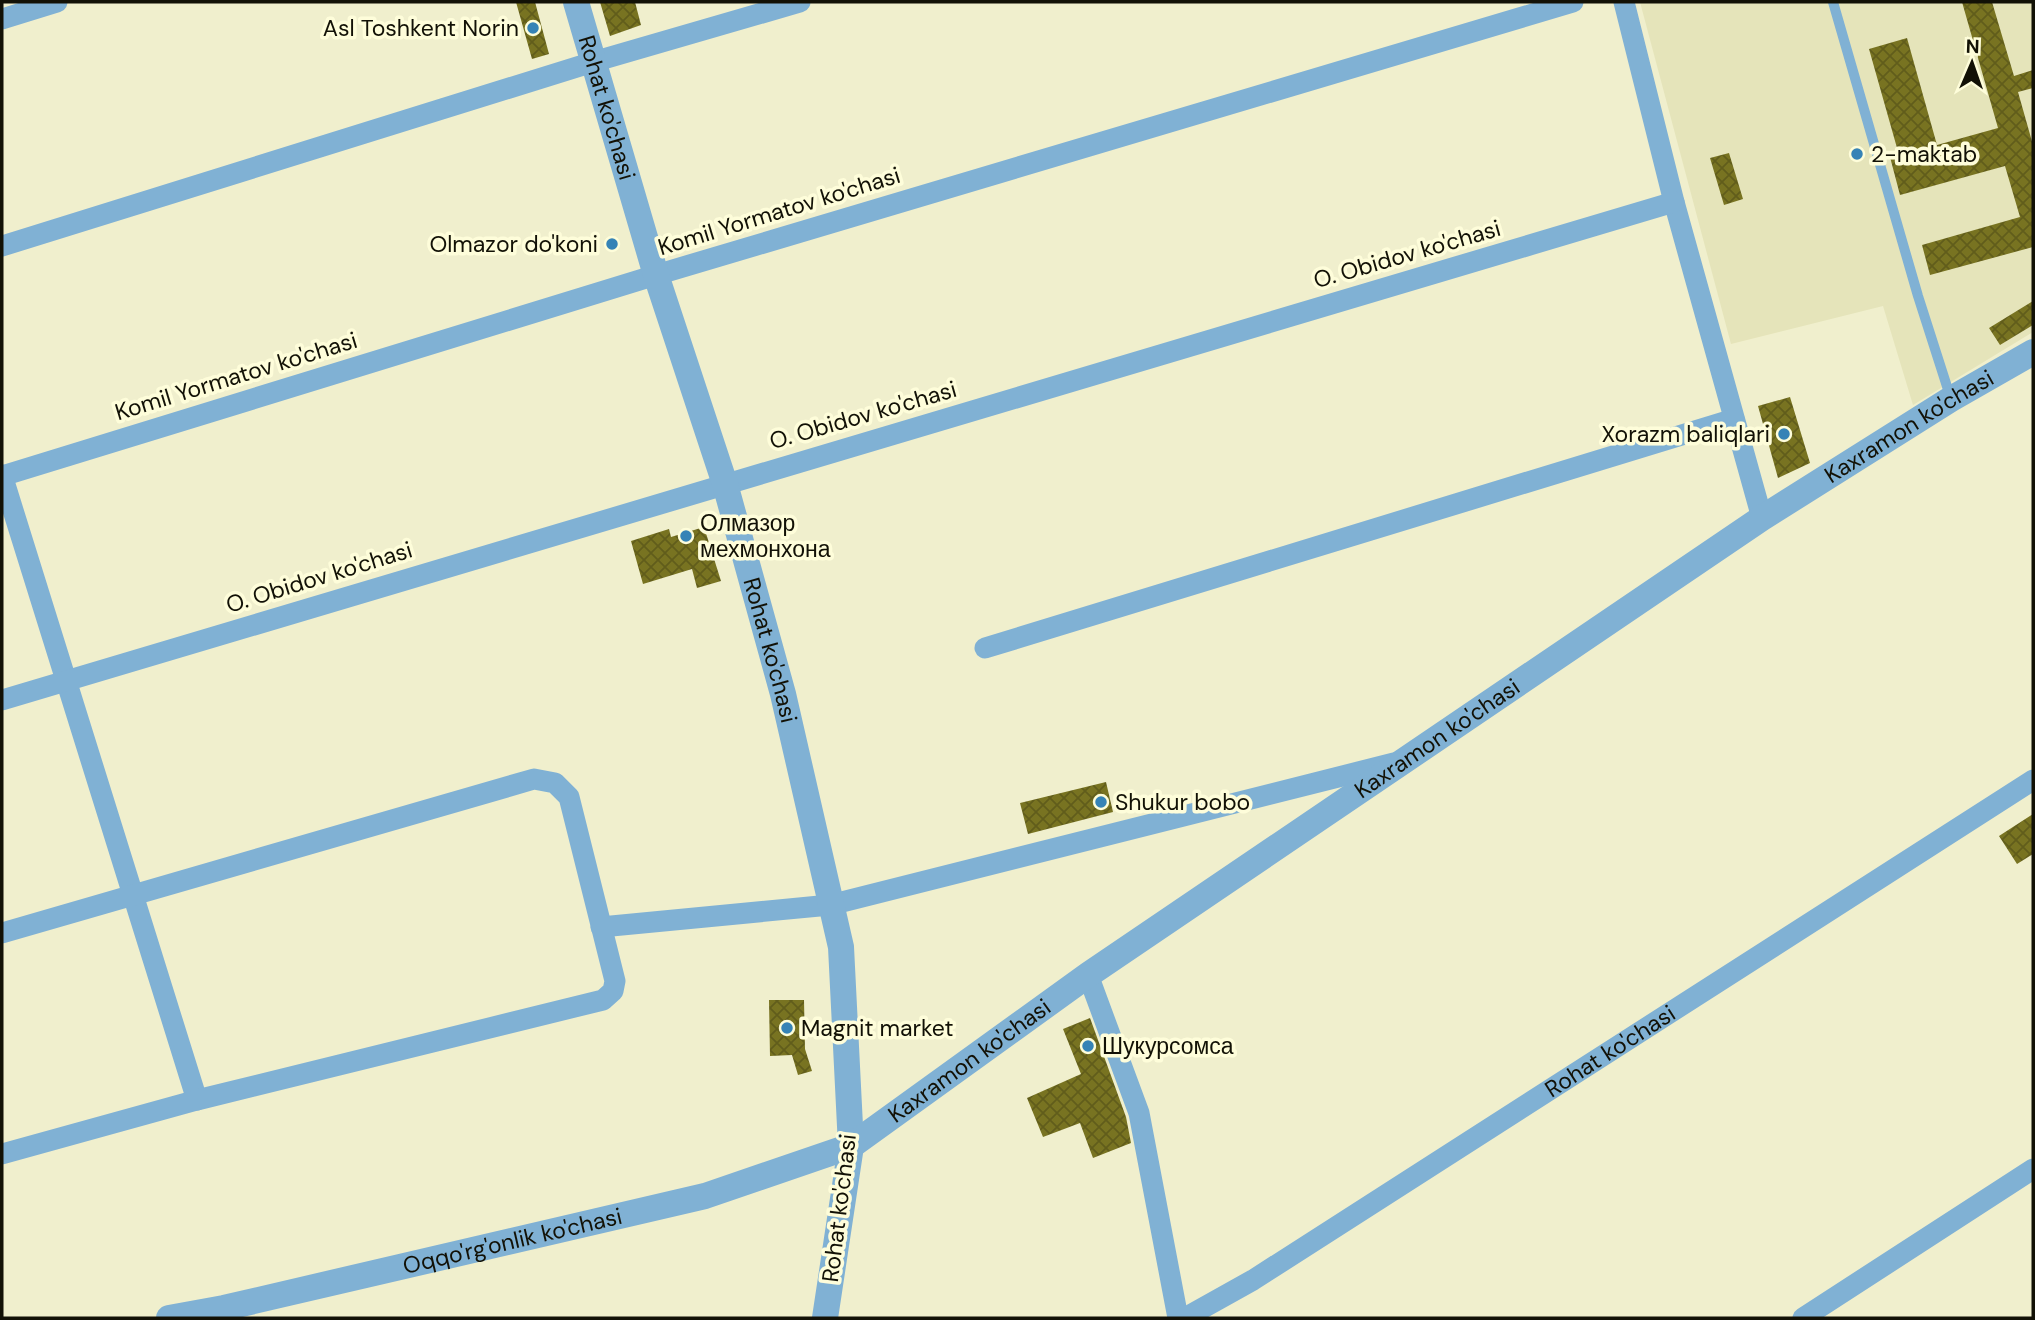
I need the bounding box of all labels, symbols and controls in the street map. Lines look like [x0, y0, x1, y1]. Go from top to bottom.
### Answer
place label: Asl Toshkent Norin [323, 13, 519, 43]
marker: Asl Toshkent Norin [525, 20, 541, 36]
north arrow [1937, 28, 2007, 98]
street label: Rohat ko'chasi [572, 32, 642, 183]
text: N [1965, 34, 1980, 59]
place label: 2-maktab [1871, 139, 1977, 169]
marker: 2-maktab [1849, 146, 1865, 162]
street label: Komil Yormatov ko'chasi [654, 160, 904, 262]
street label: O. Obidov ko'chasi [1310, 213, 1504, 295]
place label: Olmazor do'koni [429, 229, 598, 259]
marker: Olmazor do'koni [604, 236, 620, 252]
street label: Komil Yormatov ko'chasi [111, 325, 361, 427]
street label: Kaxramon ko'chasi [1819, 363, 1999, 490]
street label: O. Obidov ko'chasi [766, 374, 960, 456]
place label: Xorazm baliqlari [1601, 419, 1770, 449]
marker: Xorazm baliqlari [1776, 426, 1792, 442]
place label: Олмазор мехмонхона [700, 508, 831, 564]
marker: Олмазор мехмонхона [678, 528, 694, 544]
street label: O. Obidov ko'chasi [222, 534, 416, 620]
street label: Rohat ko'chasi [737, 574, 804, 726]
street label: Kaxramon ko'chasi [1349, 672, 1525, 805]
place label: Shukur bobo [1115, 787, 1250, 817]
marker: Shukur bobo [1093, 794, 1109, 810]
street label: Kaxramon ko'chasi [882, 992, 1057, 1129]
street label: Rohat ko'chasi [1539, 998, 1681, 1104]
place label: Magnit market [801, 1013, 954, 1043]
marker: Magnit market [779, 1020, 795, 1036]
place label: Шукурсомса [1102, 1031, 1234, 1061]
marker: Шукурсомса [1080, 1038, 1096, 1054]
street label: Rohat ko'chasi [815, 1132, 863, 1284]
street label: Oqqo'rg'onlik ko'chasi [400, 1201, 625, 1281]

